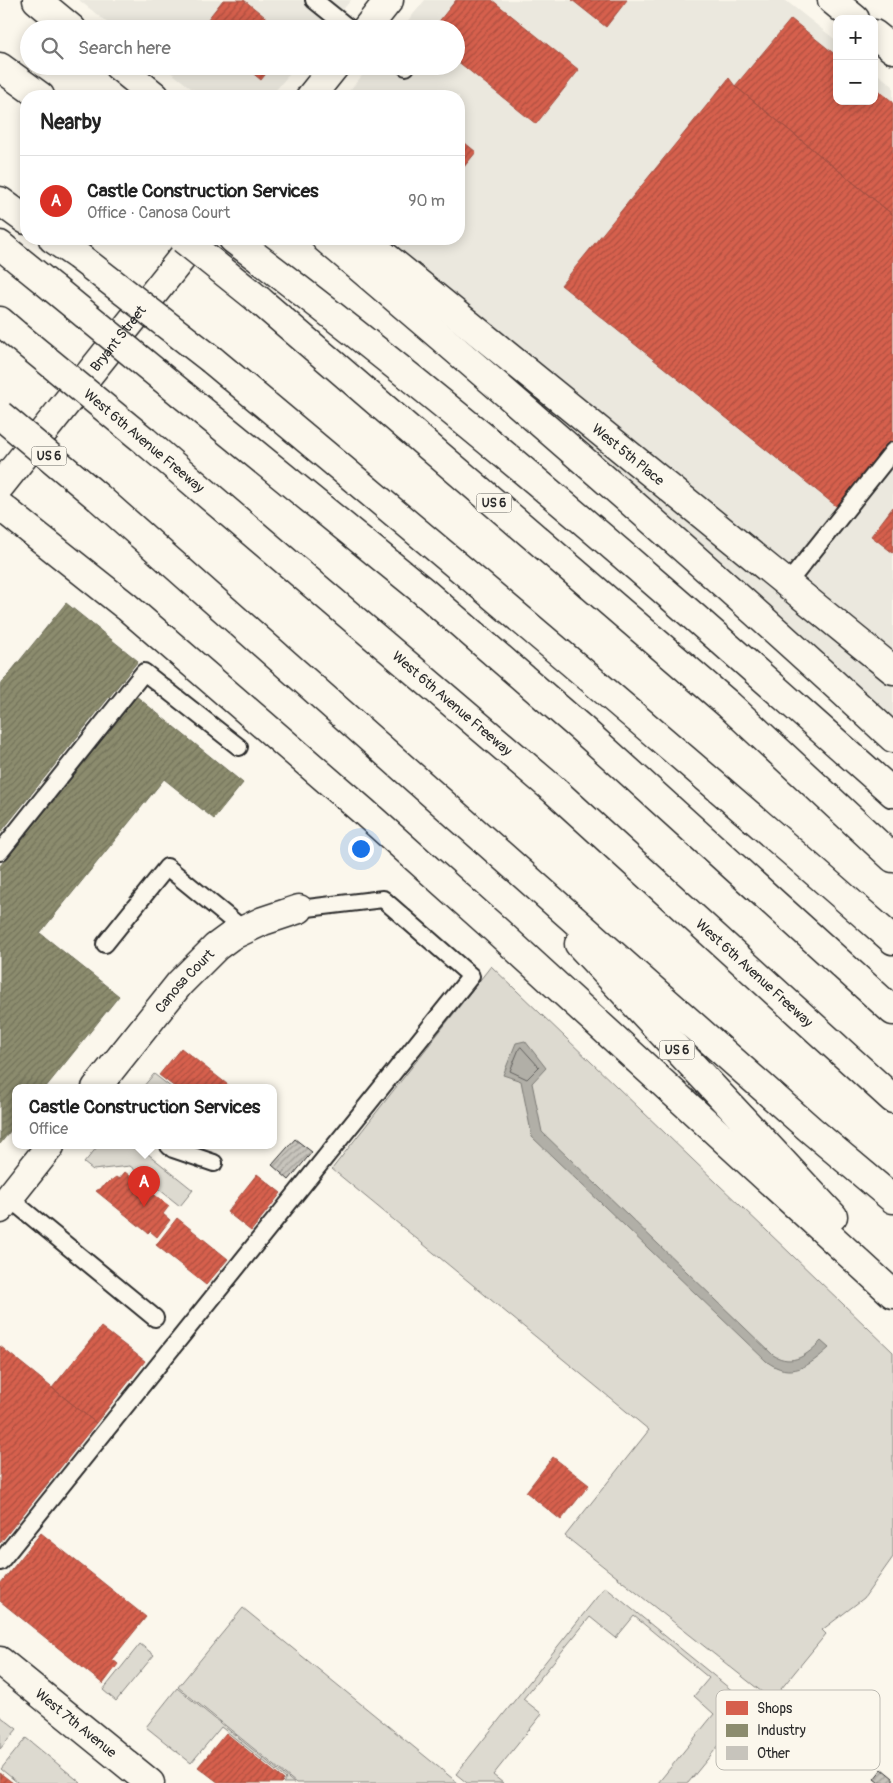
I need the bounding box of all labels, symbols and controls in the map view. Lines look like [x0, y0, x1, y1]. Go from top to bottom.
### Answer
map controls [833, 15, 878, 105]
button: + [833, 15, 878, 60]
search box [20, 20, 465, 75]
icon: search [38, 34, 66, 62]
text: Search here [78, 36, 171, 60]
button: − [833, 60, 878, 105]
text: Nearby [40, 109, 101, 136]
text: Castle Construction Services [87, 179, 319, 203]
text: A [51, 191, 61, 211]
text: 90 m [408, 191, 445, 211]
text: Office · Canosa Court [87, 203, 230, 223]
street label: Bryant Street [86, 302, 150, 375]
street label: West 6th Avenue Freeway [80, 386, 208, 496]
street label: West 5th Place [589, 420, 668, 489]
road number: US 6 [32, 446, 66, 466]
road number: US 6 [476, 493, 512, 512]
street label: West 6th Avenue Freeway [389, 647, 516, 759]
your location [348, 836, 374, 862]
street label: West 6th Avenue Freeway [693, 915, 817, 1030]
street label: Canosa Court [151, 945, 218, 1016]
road number: US 6 [660, 1040, 694, 1060]
popup [12, 1084, 277, 1149]
text: Castle Construction Services [29, 1095, 260, 1119]
text: Office [29, 1119, 68, 1139]
pin: A [128, 1166, 160, 1207]
street label: West 7th Avenue [32, 1685, 120, 1761]
legend [716, 1690, 880, 1770]
text: Shops [757, 1700, 793, 1717]
text: Industry [757, 1722, 806, 1739]
text: Other [757, 1745, 790, 1762]

